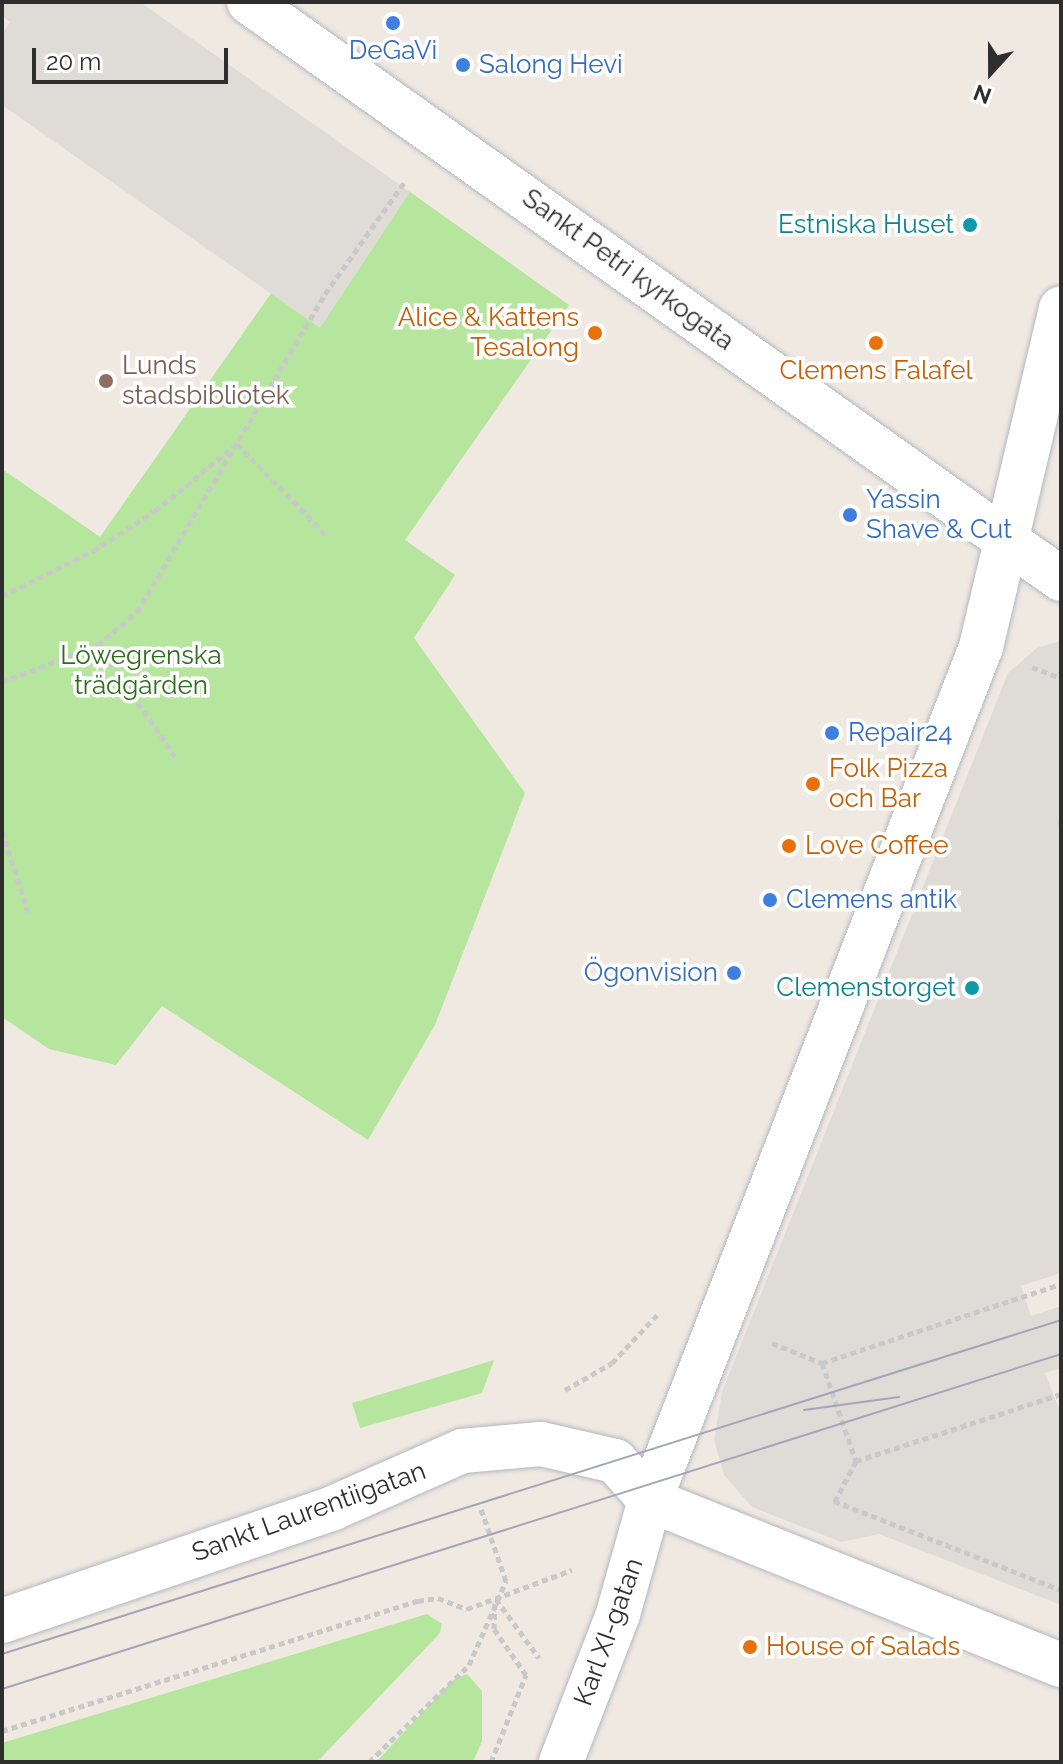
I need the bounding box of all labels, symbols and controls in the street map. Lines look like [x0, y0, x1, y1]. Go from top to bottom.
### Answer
marker: DeGaVi [384, 14, 402, 32]
scale bar [36, 32, 232, 82]
north arrow [951, 32, 1031, 112]
place label: DeGaVi [349, 35, 437, 67]
text: 20 m [46, 47, 101, 76]
place label: Salong Hevi [479, 49, 623, 81]
marker: Salong Hevi [454, 56, 472, 74]
text: N [970, 79, 995, 110]
street label: Sankt Petri kyrkogata [516, 183, 740, 357]
place label: Estniska Huset [778, 209, 954, 241]
marker: Estniska Huset [961, 216, 979, 234]
place label: Alice & Kattens Tesalong [398, 302, 579, 364]
marker: Alice & Kattens Tesalong [586, 324, 604, 342]
marker: Clemens Falafel [867, 334, 885, 352]
place label: Lunds stadsbibliotek [122, 350, 289, 412]
place label: Clemens Falafel [779, 355, 973, 387]
marker: Lunds stadsbibliotek [97, 372, 115, 390]
place label: Yassin Shave & Cut [866, 484, 1012, 546]
marker: Yassin Shave & Cut [841, 506, 859, 524]
park label: Löwegrenska trädgården [60, 640, 222, 702]
place label: Repair24 [848, 717, 953, 749]
marker: Repair24 [823, 724, 841, 742]
place label: Folk Pizza och Bar [829, 753, 948, 814]
marker: Folk Pizza och Bar [804, 775, 822, 793]
place label: Love Coffee [805, 830, 948, 862]
marker: Love Coffee [780, 837, 798, 855]
place label: Clemens antik [786, 884, 957, 916]
marker: Clemens antik [761, 891, 779, 909]
place label: Ögonvision [584, 957, 718, 989]
marker: Ögonvision [725, 964, 743, 982]
place label: Clemenstorget [776, 972, 956, 1004]
marker: Clemenstorget [963, 979, 981, 997]
street label: Sankt Laurentiigatan [188, 1455, 430, 1569]
street label: Karl XI-gatan [568, 1553, 650, 1711]
place label: House of Salads [766, 1631, 961, 1663]
marker: House of Salads [741, 1638, 759, 1656]

